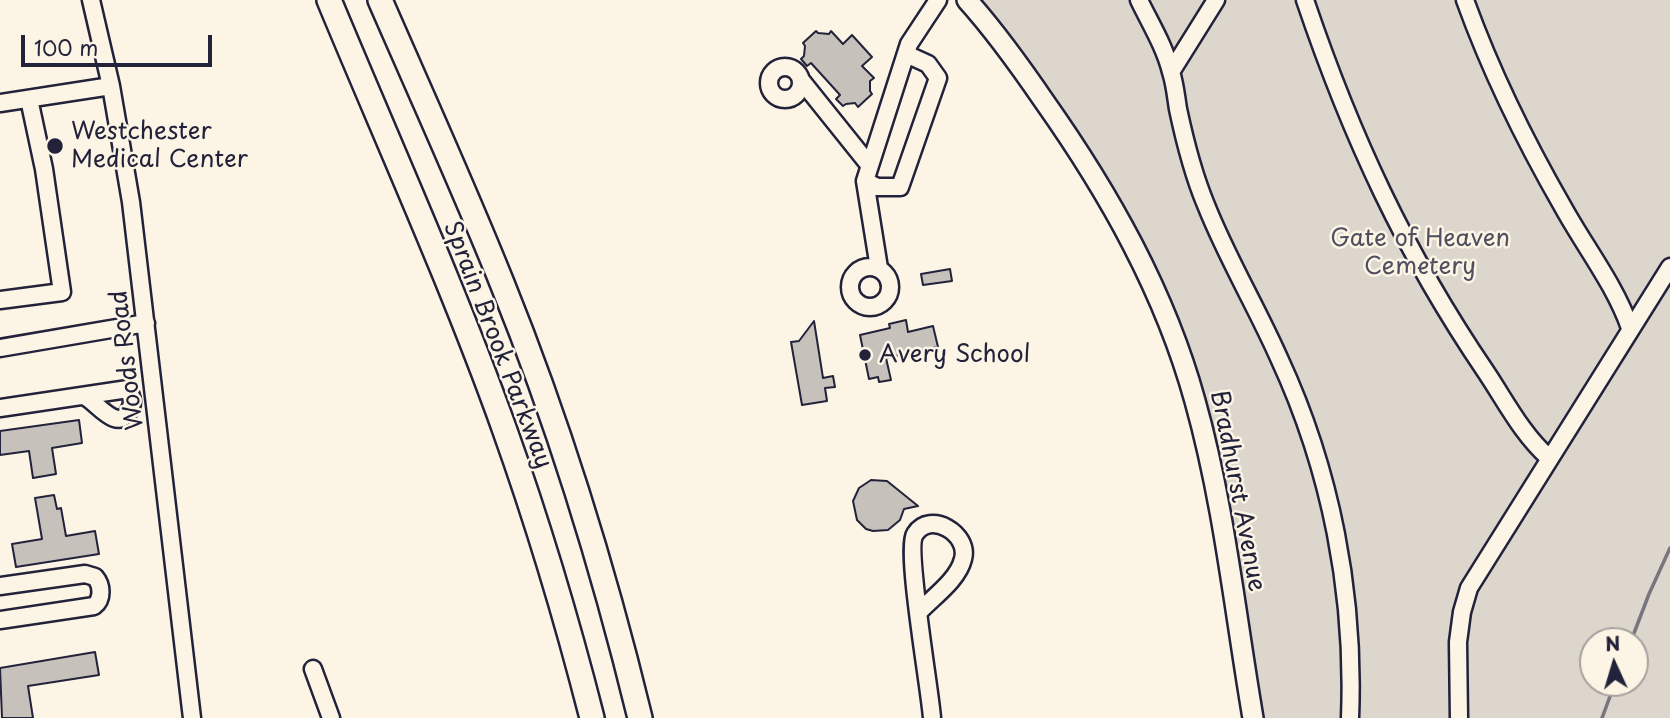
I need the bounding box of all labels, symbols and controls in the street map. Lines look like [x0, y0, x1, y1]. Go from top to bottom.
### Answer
scale bar [24, 21, 215, 65]
text: 100 m [34, 31, 98, 63]
place label: Westchester Medical Center [71, 118, 248, 174]
marker: Westchester Medical Center [45, 136, 65, 156]
street label: Sprain Brook Parkway [437, 217, 557, 473]
park label: Gate of Heaven Cemetery [1330, 225, 1510, 281]
street label: Woods Road [105, 288, 151, 432]
place label: Avery School [879, 341, 1030, 369]
marker: Avery School [857, 347, 873, 363]
street label: Bradhurst Avenue [1203, 388, 1271, 594]
north arrow [1579, 627, 1649, 697]
text: N [1604, 629, 1621, 658]

